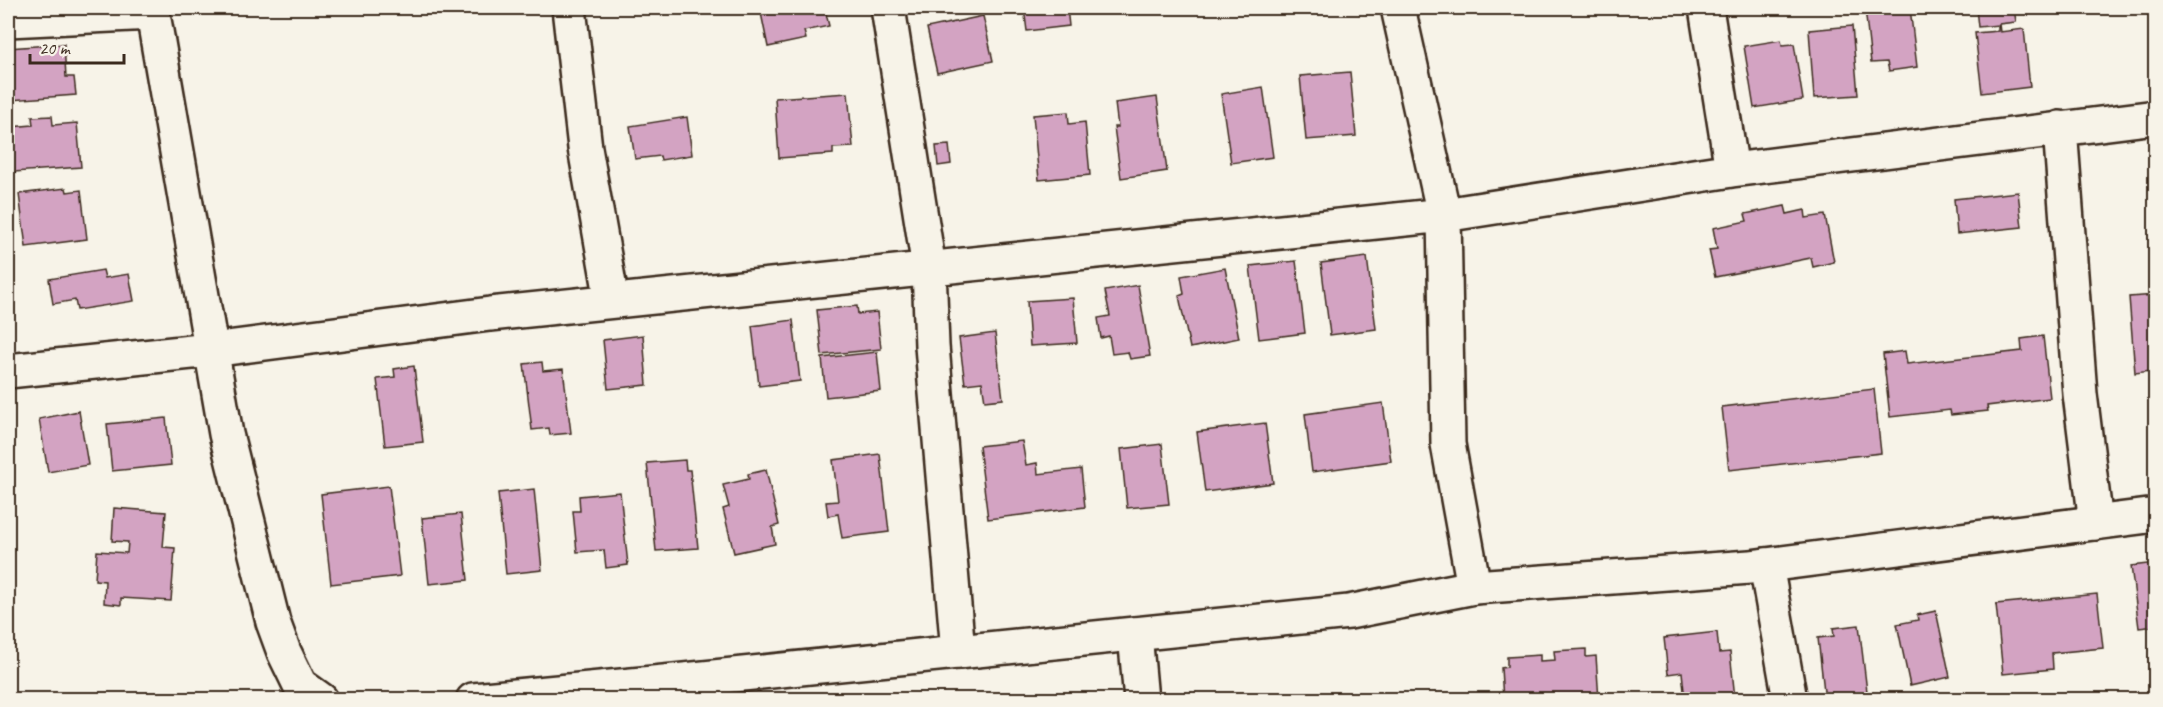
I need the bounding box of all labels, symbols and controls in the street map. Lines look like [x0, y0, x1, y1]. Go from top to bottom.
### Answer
scale bar [30, 27, 124, 65]
text: 20 m [39, 37, 72, 59]

